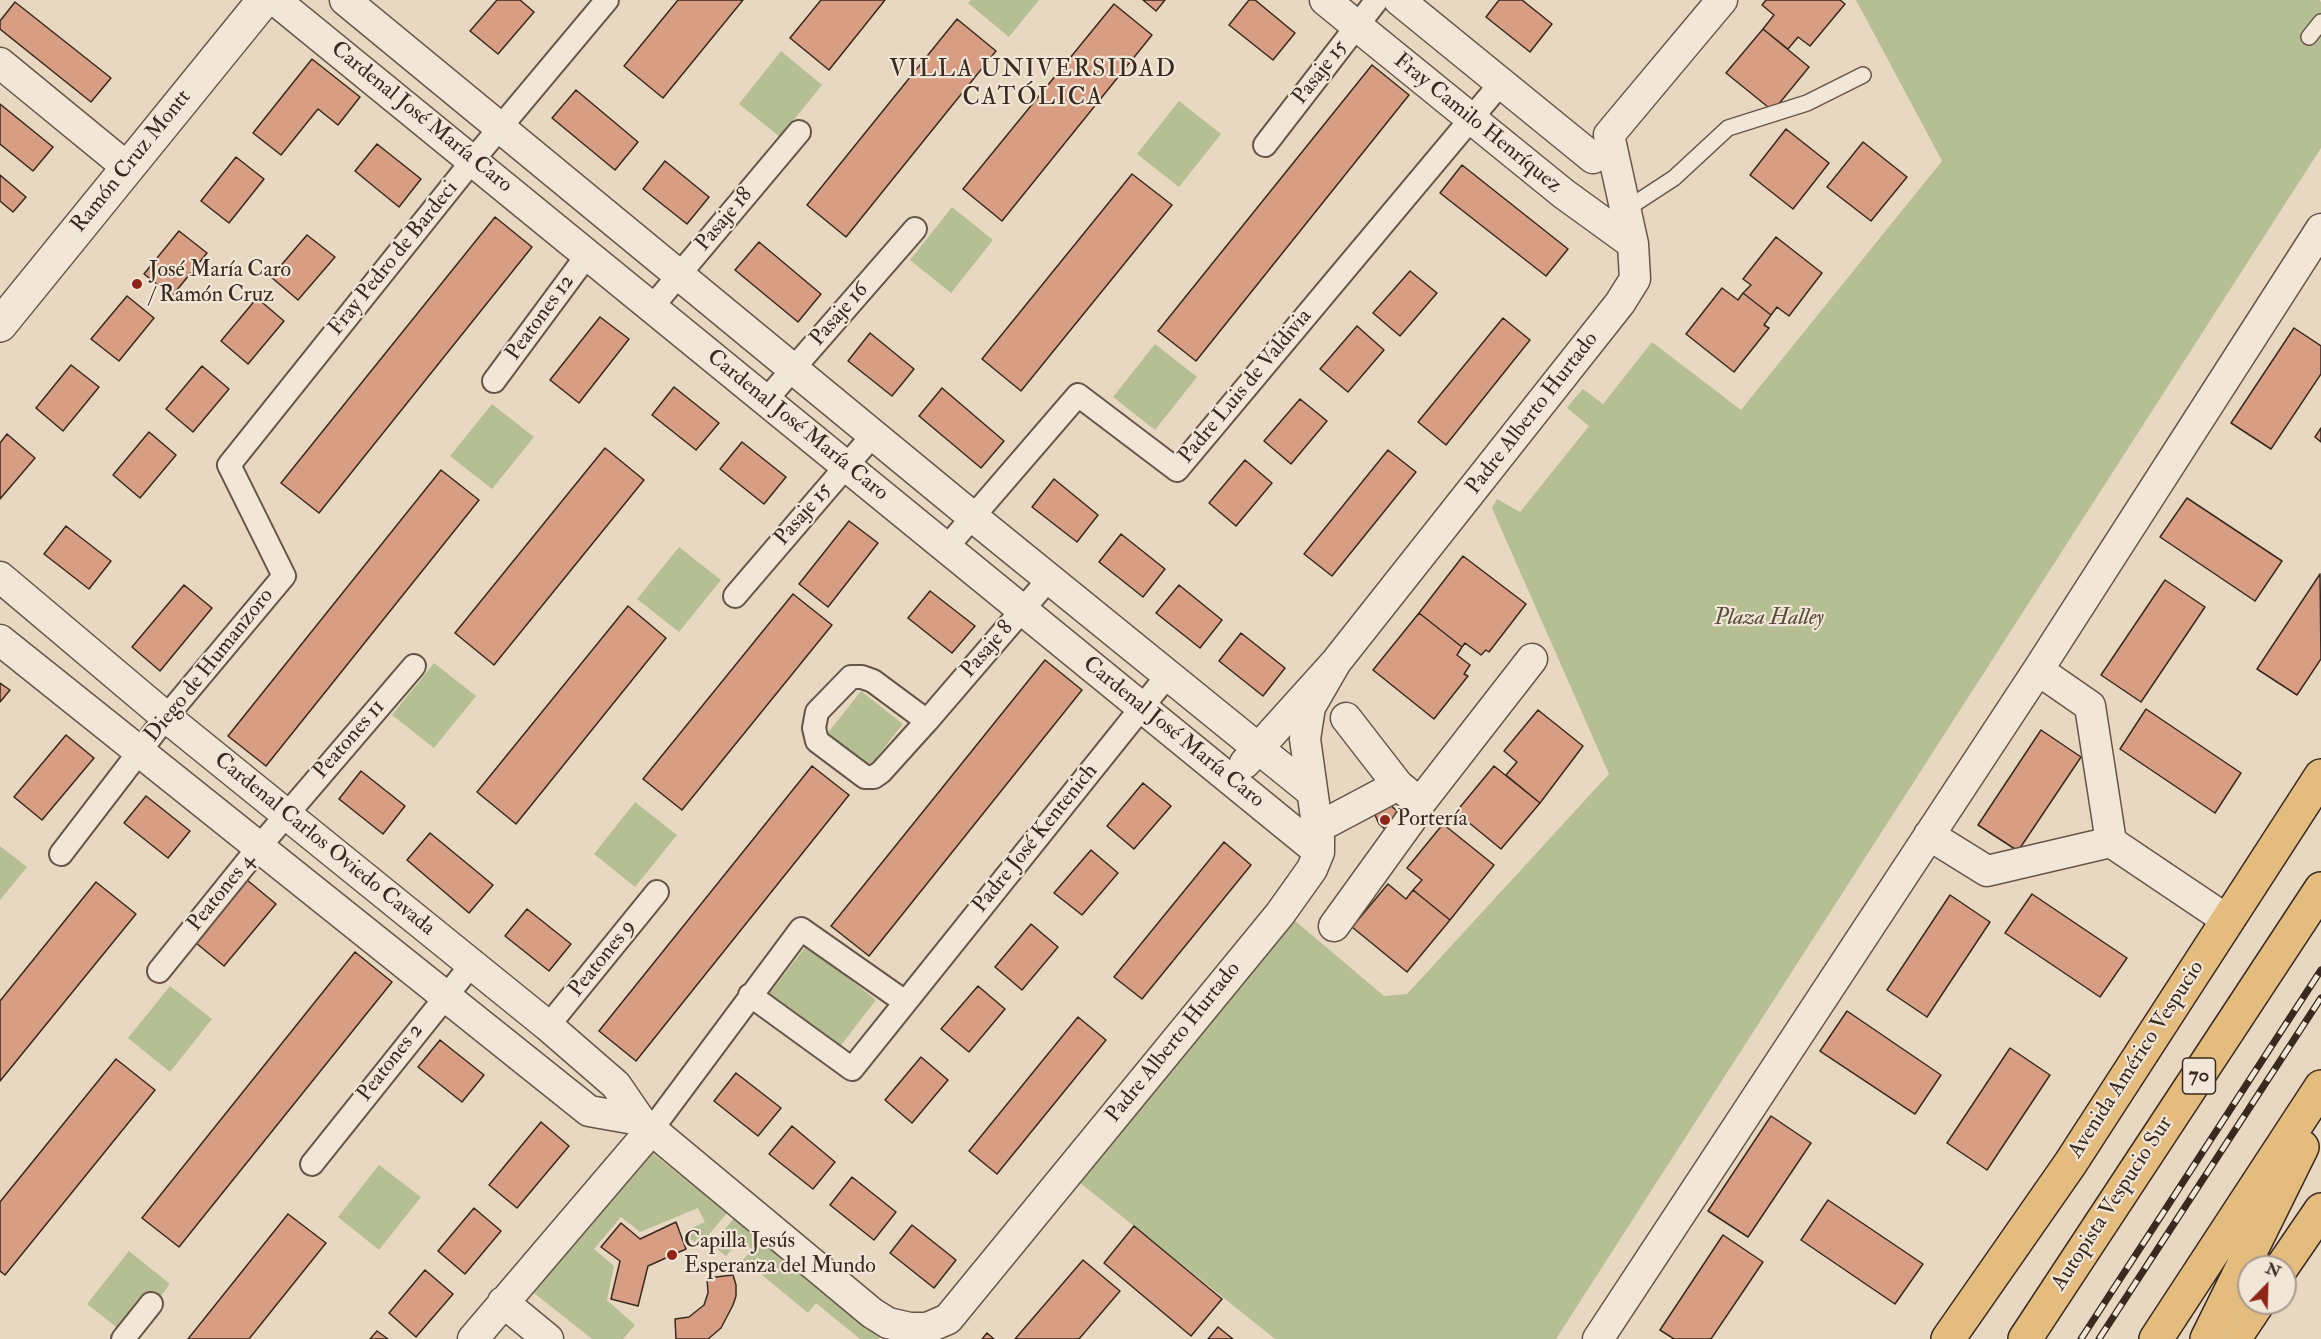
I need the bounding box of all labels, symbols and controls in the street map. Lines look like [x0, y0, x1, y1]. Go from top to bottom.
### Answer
street label: Pasaje 15 [1288, 36, 1354, 110]
street label: Cardenal José María Caro [325, 37, 517, 199]
street label: Fray Camilo Henríquez [1388, 48, 1566, 200]
district label: VILLA UNIVERSIDAD CATÓLICA [889, 57, 1177, 113]
street label: Ramón Cruz Montt [66, 85, 198, 239]
street label: Fray Pedro de Bardeci [324, 176, 464, 342]
street label: Pasaje 18 [691, 183, 759, 257]
place label: José María Caro / Ramón Cruz [149, 258, 291, 310]
street label: Peatones 12 [501, 270, 581, 366]
marker: José María Caro / Ramón Cruz [130, 277, 144, 291]
street label: Pasaje 16 [805, 278, 875, 352]
street label: Padre Luis de Valdivia [1174, 304, 1318, 470]
street label: Padre Alberto Hurtado [1461, 327, 1605, 501]
street label: Cardenal José María Caro [701, 345, 893, 507]
street label: Pasaje 15 [770, 478, 838, 552]
street label: Diego de Humanzoro [140, 584, 280, 748]
park label: Plaza Halley [1714, 606, 1824, 632]
street label: Pasaje 8 [956, 616, 1020, 684]
street label: Cardenal José María Caro [1077, 652, 1269, 814]
street label: Peatones 11 [308, 695, 392, 785]
street label: Cardenal Carlos Oviedo Cavada [208, 748, 440, 942]
street label: Padre José Kentenich [968, 759, 1104, 919]
place label: Portería [1397, 807, 1467, 833]
marker: Portería [1378, 813, 1392, 827]
street label: Peatones 4 [183, 849, 261, 937]
street label: Peatones 9 [564, 915, 642, 1003]
street label: Avenida Américo Vespucio [2063, 956, 2211, 1164]
street label: Padre Alberto Hurtado [1101, 957, 1247, 1129]
street label: Peatones 2 [352, 1019, 430, 1107]
road number: 70 [2182, 1058, 2216, 1094]
street label: Autopista Vespucio Sur [2047, 1112, 2179, 1296]
place label: Capilla Jesús Esperanza del Mundo [684, 1229, 876, 1280]
marker: Capilla Jesús Esperanza del Mundo [665, 1248, 679, 1262]
north arrow [2237, 1255, 2297, 1315]
text: N [2263, 1258, 2284, 1282]

